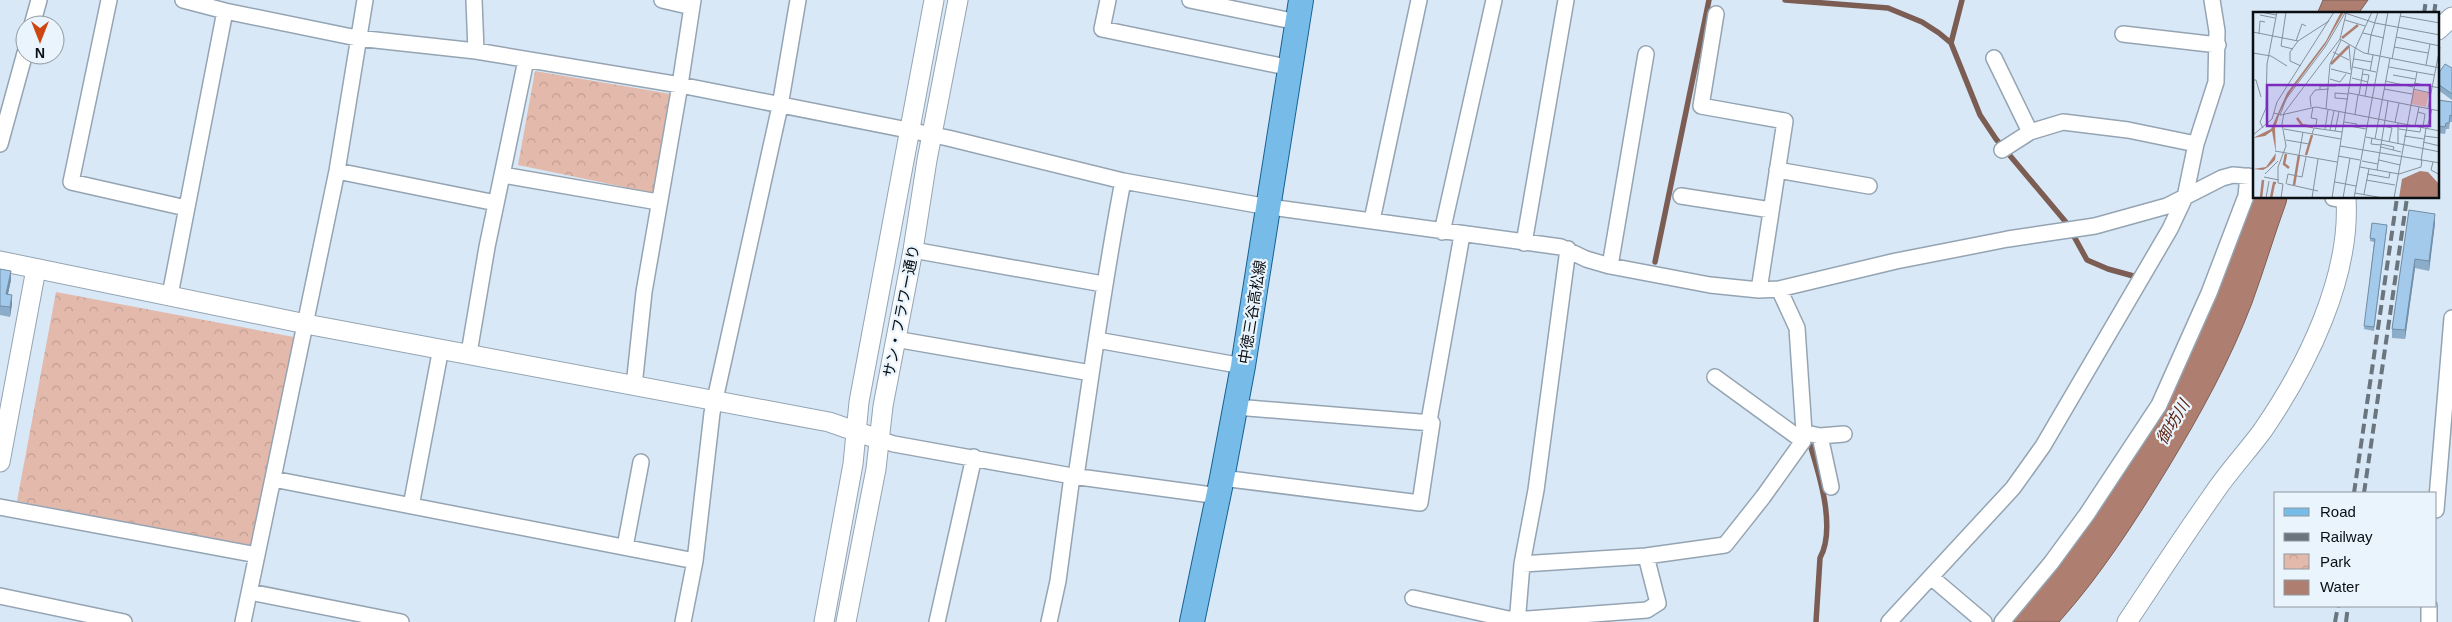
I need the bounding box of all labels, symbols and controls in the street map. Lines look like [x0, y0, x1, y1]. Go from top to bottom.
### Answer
inset map [2253, 12, 2440, 199]
north arrow [15, 15, 65, 65]
text: N [35, 45, 45, 61]
street label: サン・フラワー通り [880, 243, 922, 379]
street label: 中徳三谷高松線 [1235, 259, 1269, 365]
water label: 御坊川 [2153, 395, 2194, 447]
legend [2274, 492, 2437, 607]
text: Road [2320, 503, 2356, 520]
text: Railway [2320, 528, 2373, 545]
text: Park [2320, 553, 2351, 570]
text: Water [2320, 578, 2359, 595]

